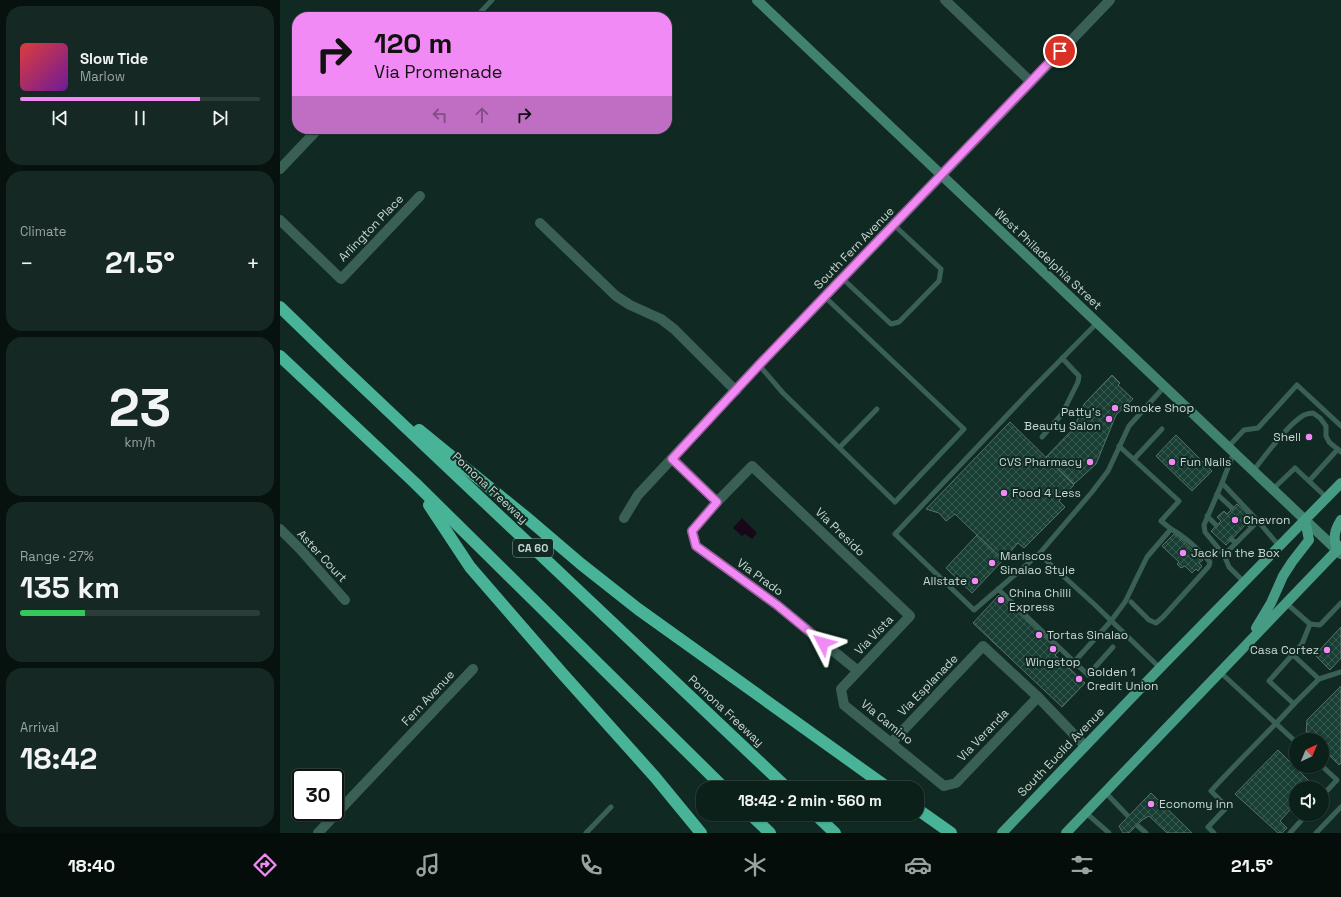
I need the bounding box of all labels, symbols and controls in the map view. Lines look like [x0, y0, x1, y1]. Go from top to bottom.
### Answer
text: 120 m [374, 25, 452, 61]
icon: right [308, 28, 360, 80]
pin [1043, 34, 1077, 68]
icon: arrive [1049, 40, 1071, 62]
text: Slow Tide [80, 49, 148, 68]
text: Via Promenade [374, 60, 502, 83]
text: Marlow [80, 68, 125, 85]
icon: left [429, 104, 451, 126]
icon: ahead [471, 104, 493, 126]
icon: right [513, 104, 535, 126]
icon: previous [49, 107, 71, 129]
icon: pause [129, 107, 151, 129]
icon: next [209, 107, 231, 129]
street label: Arlington Place [335, 191, 407, 265]
street label: South Fern Avenue [810, 203, 898, 293]
street label: West Philadelphia Street [991, 205, 1105, 313]
text: Climate [20, 223, 66, 240]
text: 21.5° [105, 243, 175, 282]
text: − [20, 249, 34, 277]
text: + [246, 249, 260, 277]
text: 23 [109, 375, 171, 441]
place label: Smoke Shop [1123, 400, 1195, 416]
marker: Smoke Shop [1110, 403, 1120, 413]
place label: Patty's Beauty Salon [1024, 404, 1101, 434]
marker: Patty's Beauty Salon [1104, 414, 1114, 424]
place label: Shell [1273, 429, 1301, 445]
marker: Shell [1304, 432, 1314, 442]
text: km/h [125, 434, 155, 451]
street label: Pomona Freeway [449, 449, 531, 527]
place label: CVS Pharmacy [999, 454, 1082, 470]
place label: Fun Nails [1180, 454, 1231, 470]
marker: CVS Pharmacy [1085, 457, 1095, 467]
marker: Fun Nails [1167, 457, 1177, 467]
place label: Food 4 Less [1012, 485, 1081, 501]
marker: Food 4 Less [999, 488, 1009, 498]
street label: Via Presido [812, 504, 868, 560]
place label: Chevron [1243, 512, 1290, 528]
marker: Chevron [1230, 515, 1240, 525]
street label: Aster Court [294, 526, 350, 586]
road number: CA 60 [513, 539, 553, 557]
place label: Jack in the Box [1191, 545, 1280, 561]
text: Range · 27% [20, 548, 94, 565]
place label: Mariscos Sinalao Style [1000, 548, 1075, 578]
marker: Jack in the Box [1178, 548, 1188, 558]
street label: Via Prado [734, 555, 786, 599]
marker: Mariscos Sinalao Style [987, 558, 997, 568]
text: 135 km [20, 568, 120, 607]
place label: Allstate [923, 573, 967, 589]
marker: Allstate [970, 576, 980, 586]
place label: China Chilli Express [1009, 585, 1071, 615]
marker: China Chilli Express [996, 595, 1006, 605]
street label: Via Vista [851, 612, 897, 658]
position arrow [802, 622, 844, 664]
place label: Tortas Sinalao [1047, 627, 1128, 643]
marker: Tortas Sinalao [1034, 630, 1044, 640]
place label: Casa Cortez [1250, 642, 1319, 658]
marker: Wingstop [1048, 644, 1058, 654]
marker: Casa Cortez [1322, 645, 1332, 655]
street label: Via Esplanade [894, 651, 962, 719]
place label: Wingstop [1025, 654, 1081, 670]
place label: Golden 1 Credit Union [1087, 664, 1158, 694]
street label: Fern Avenue [398, 667, 458, 729]
street label: Pomona Freeway [685, 672, 767, 750]
marker: Golden 1 Credit Union [1074, 674, 1084, 684]
street label: Via Camino [857, 696, 917, 748]
street label: South Euclid Avenue [1014, 704, 1108, 800]
street label: Via Veranda [954, 705, 1012, 765]
text: Arrival [20, 719, 59, 736]
north arrow [1289, 733, 1329, 773]
map controls [1289, 733, 1329, 821]
text: 18:42 [20, 739, 97, 778]
speed limit sign: 30 [292, 769, 344, 821]
button: sound [1289, 781, 1329, 821]
text: 18:42 · 2 min · 560 m [738, 791, 882, 810]
place label: Economy Inn [1159, 796, 1233, 812]
marker: Economy Inn [1146, 799, 1156, 809]
icon: directions [251, 851, 279, 879]
icon: music [414, 851, 442, 879]
icon: phone [577, 851, 605, 879]
icon: climate [741, 851, 769, 879]
icon: car [904, 851, 932, 879]
icon: filters [1068, 851, 1096, 879]
text: 18:40 [68, 854, 115, 877]
text: 21.5° [1231, 854, 1273, 877]

